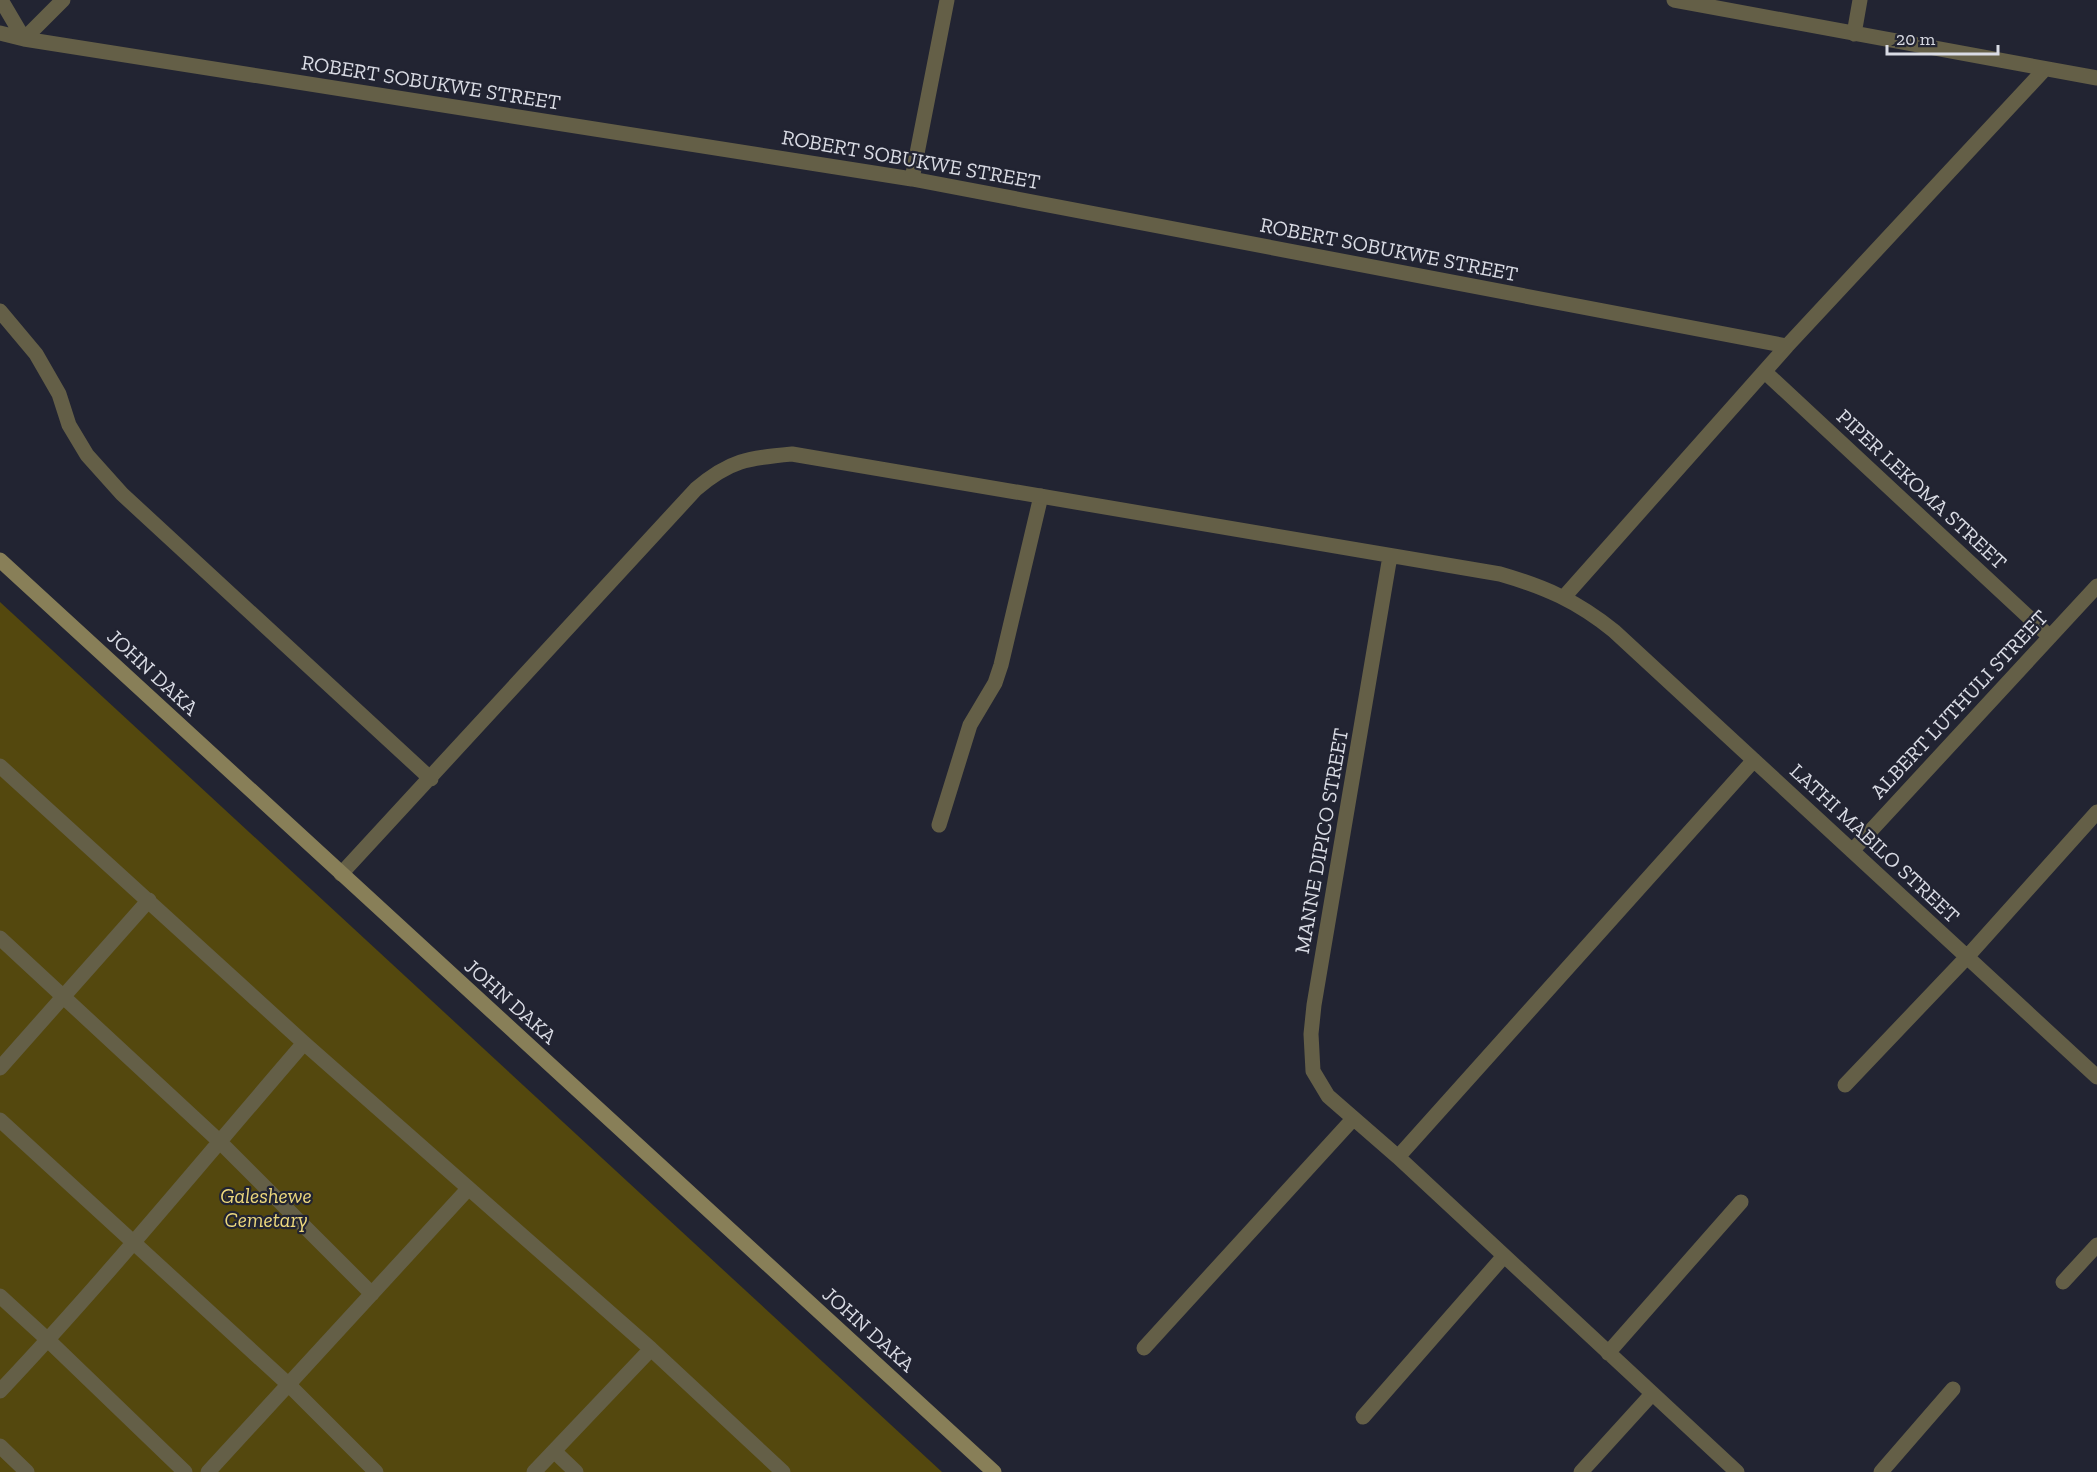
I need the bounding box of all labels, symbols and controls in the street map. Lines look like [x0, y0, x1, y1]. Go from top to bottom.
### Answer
scale bar [1887, 18, 1998, 56]
text: 20 m [1896, 28, 1936, 50]
street label: ROBERT SOBUKWE STREET [300, 49, 562, 115]
street label: ROBERT SOBUKWE STREET [780, 124, 1042, 194]
street label: ROBERT SOBUKWE STREET [1258, 212, 1520, 286]
street label: PIPER LEKOMA STREET [1832, 404, 2012, 574]
street label: ALBERT LUTHULI STREET [1865, 605, 2053, 803]
street label: JOHN DAKA [102, 624, 204, 721]
street label: MANNE DIPICO STREET [1289, 726, 1353, 956]
street label: LATHI MABILO STREET [1785, 758, 1965, 928]
street label: JOHN DAKA [460, 953, 563, 1049]
park label: Galeshewe Cemetary [220, 1183, 312, 1232]
street label: JOHN DAKA [818, 1281, 921, 1377]

